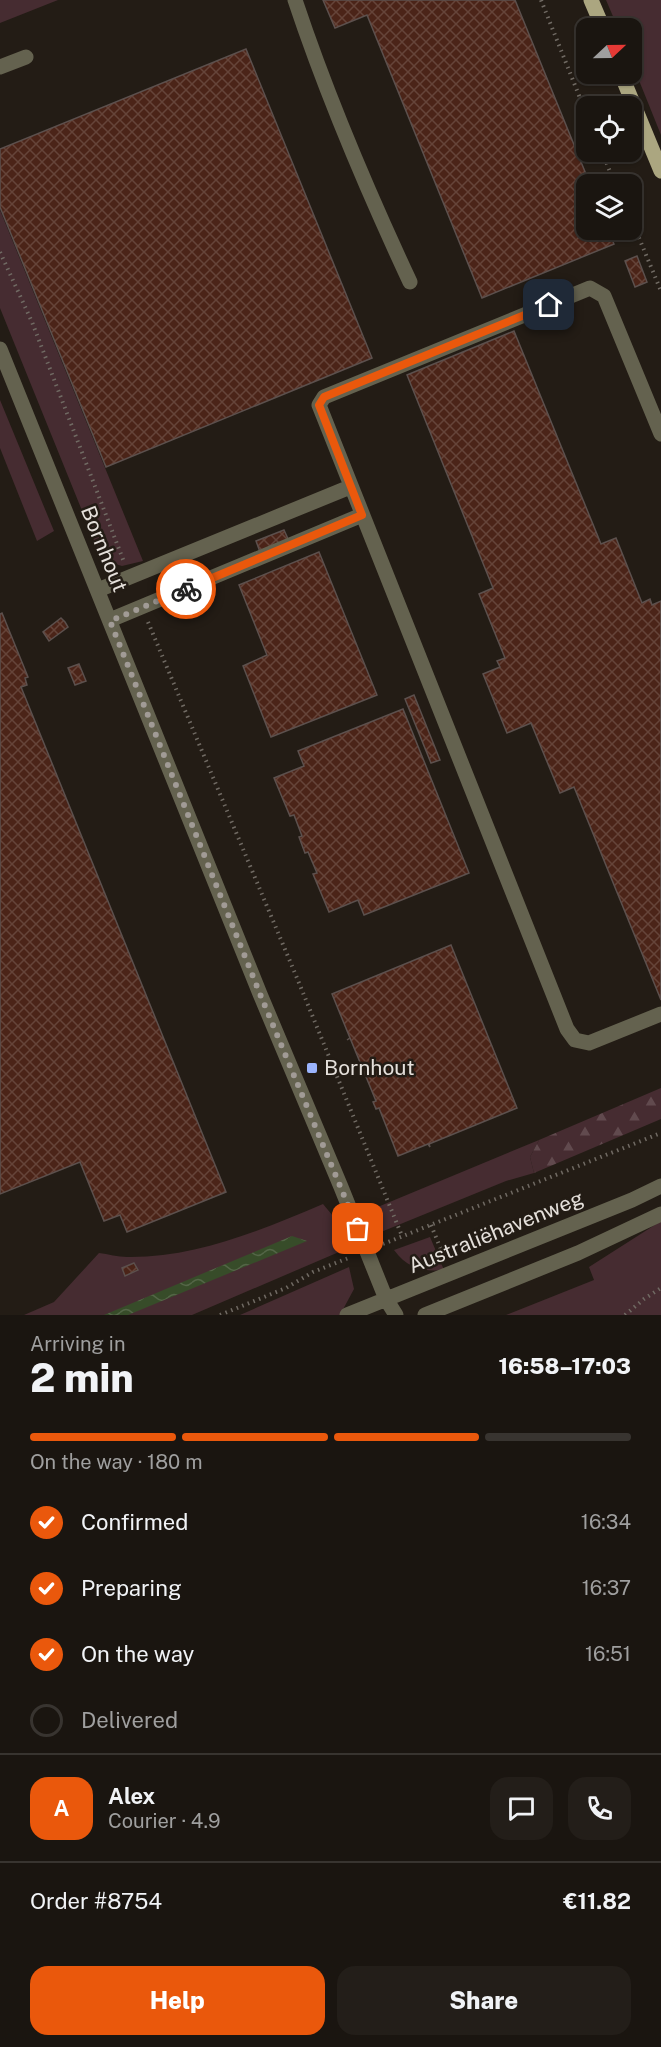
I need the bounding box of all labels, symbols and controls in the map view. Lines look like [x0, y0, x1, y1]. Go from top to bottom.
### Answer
north arrow [576, 18, 642, 84]
map controls [576, 18, 642, 240]
button: locate [576, 96, 642, 162]
button: layers [576, 174, 642, 240]
pin [523, 279, 574, 330]
icon: home [532, 288, 565, 321]
street label: Bornhout [76, 502, 133, 596]
courier [156, 559, 216, 619]
icon: bike [170, 573, 203, 606]
place label: Bornhout [324, 1055, 415, 1080]
marker: Bornhout [305, 1061, 319, 1075]
street label: Australiëhavenweg [405, 1185, 587, 1278]
pin [332, 1203, 383, 1254]
icon: bag [341, 1212, 374, 1245]
text: Arriving in [30, 1332, 125, 1356]
text: 16:58–17:03 [498, 1353, 631, 1379]
text: 2 min [30, 1355, 134, 1401]
text: On the way · 180 m [30, 1450, 202, 1474]
icon: check [30, 1506, 63, 1539]
text: Confirmed [81, 1509, 188, 1535]
text: 16:34 [581, 1510, 631, 1534]
icon: check [30, 1572, 63, 1605]
text: Preparing [81, 1575, 182, 1601]
text: 16:37 [582, 1576, 631, 1600]
icon: check [30, 1638, 63, 1671]
text: On the way [81, 1641, 194, 1667]
text: 16:51 [585, 1642, 631, 1666]
text: Delivered [81, 1707, 178, 1733]
button: chat [490, 1777, 553, 1840]
button: phone [568, 1777, 631, 1840]
text: Alex [108, 1783, 155, 1809]
text: A [54, 1795, 69, 1821]
text: Courier · 4.9 [108, 1809, 220, 1833]
text: Order #8754 [30, 1888, 162, 1914]
text: €11.82 [563, 1888, 631, 1914]
button: Help [30, 1966, 325, 2035]
button: Share [337, 1966, 631, 2035]

